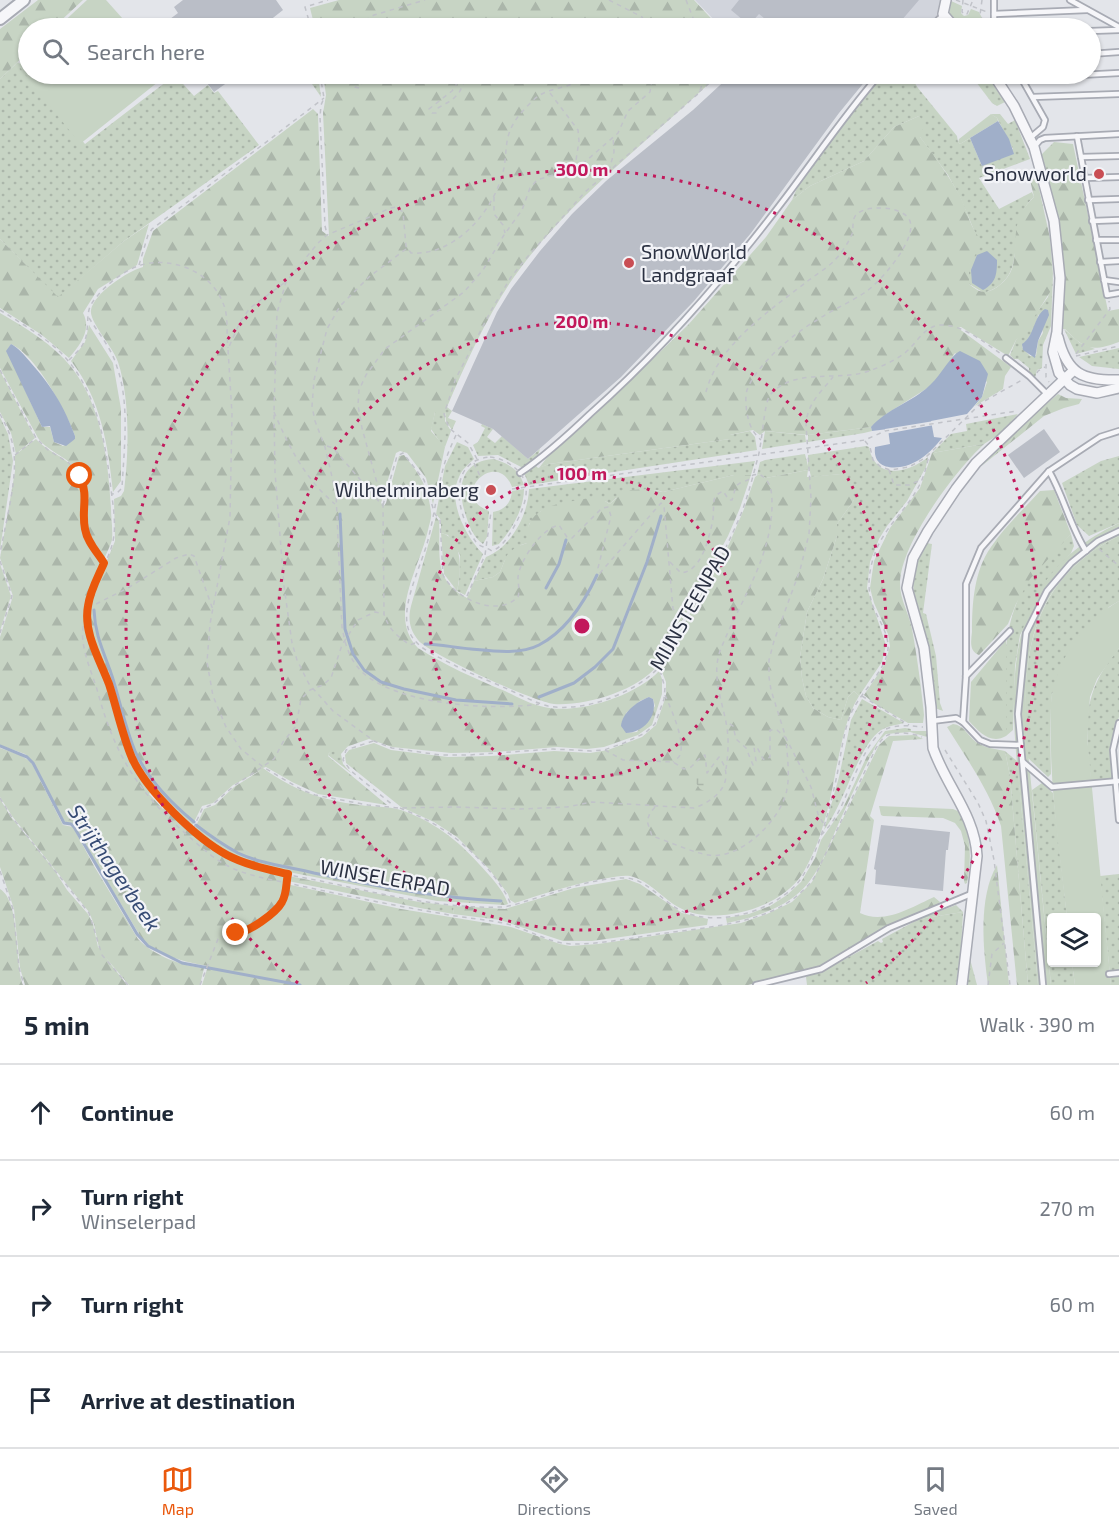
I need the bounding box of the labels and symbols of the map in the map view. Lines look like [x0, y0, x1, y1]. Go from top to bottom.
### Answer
text: 300 m [556, 158, 608, 180]
place label: Snowworld [983, 161, 1087, 185]
marker: Snowworld [1092, 167, 1106, 181]
place label: SnowWorld Landgraaf [641, 239, 747, 286]
marker: SnowWorld Landgraaf [622, 256, 636, 270]
text: 200 m [556, 310, 608, 332]
route start [66, 462, 92, 488]
text: 100 m [557, 462, 607, 484]
place label: Wilhelminaberg [335, 477, 479, 501]
marker: Wilhelminaberg [484, 483, 498, 497]
street label: MIJNSTEENPAD [644, 541, 734, 674]
centre of rings [572, 616, 592, 636]
water label: Strijthagerbeek [63, 799, 167, 936]
street label: WINSELERPAD [318, 854, 452, 900]
route end [222, 919, 248, 945]

